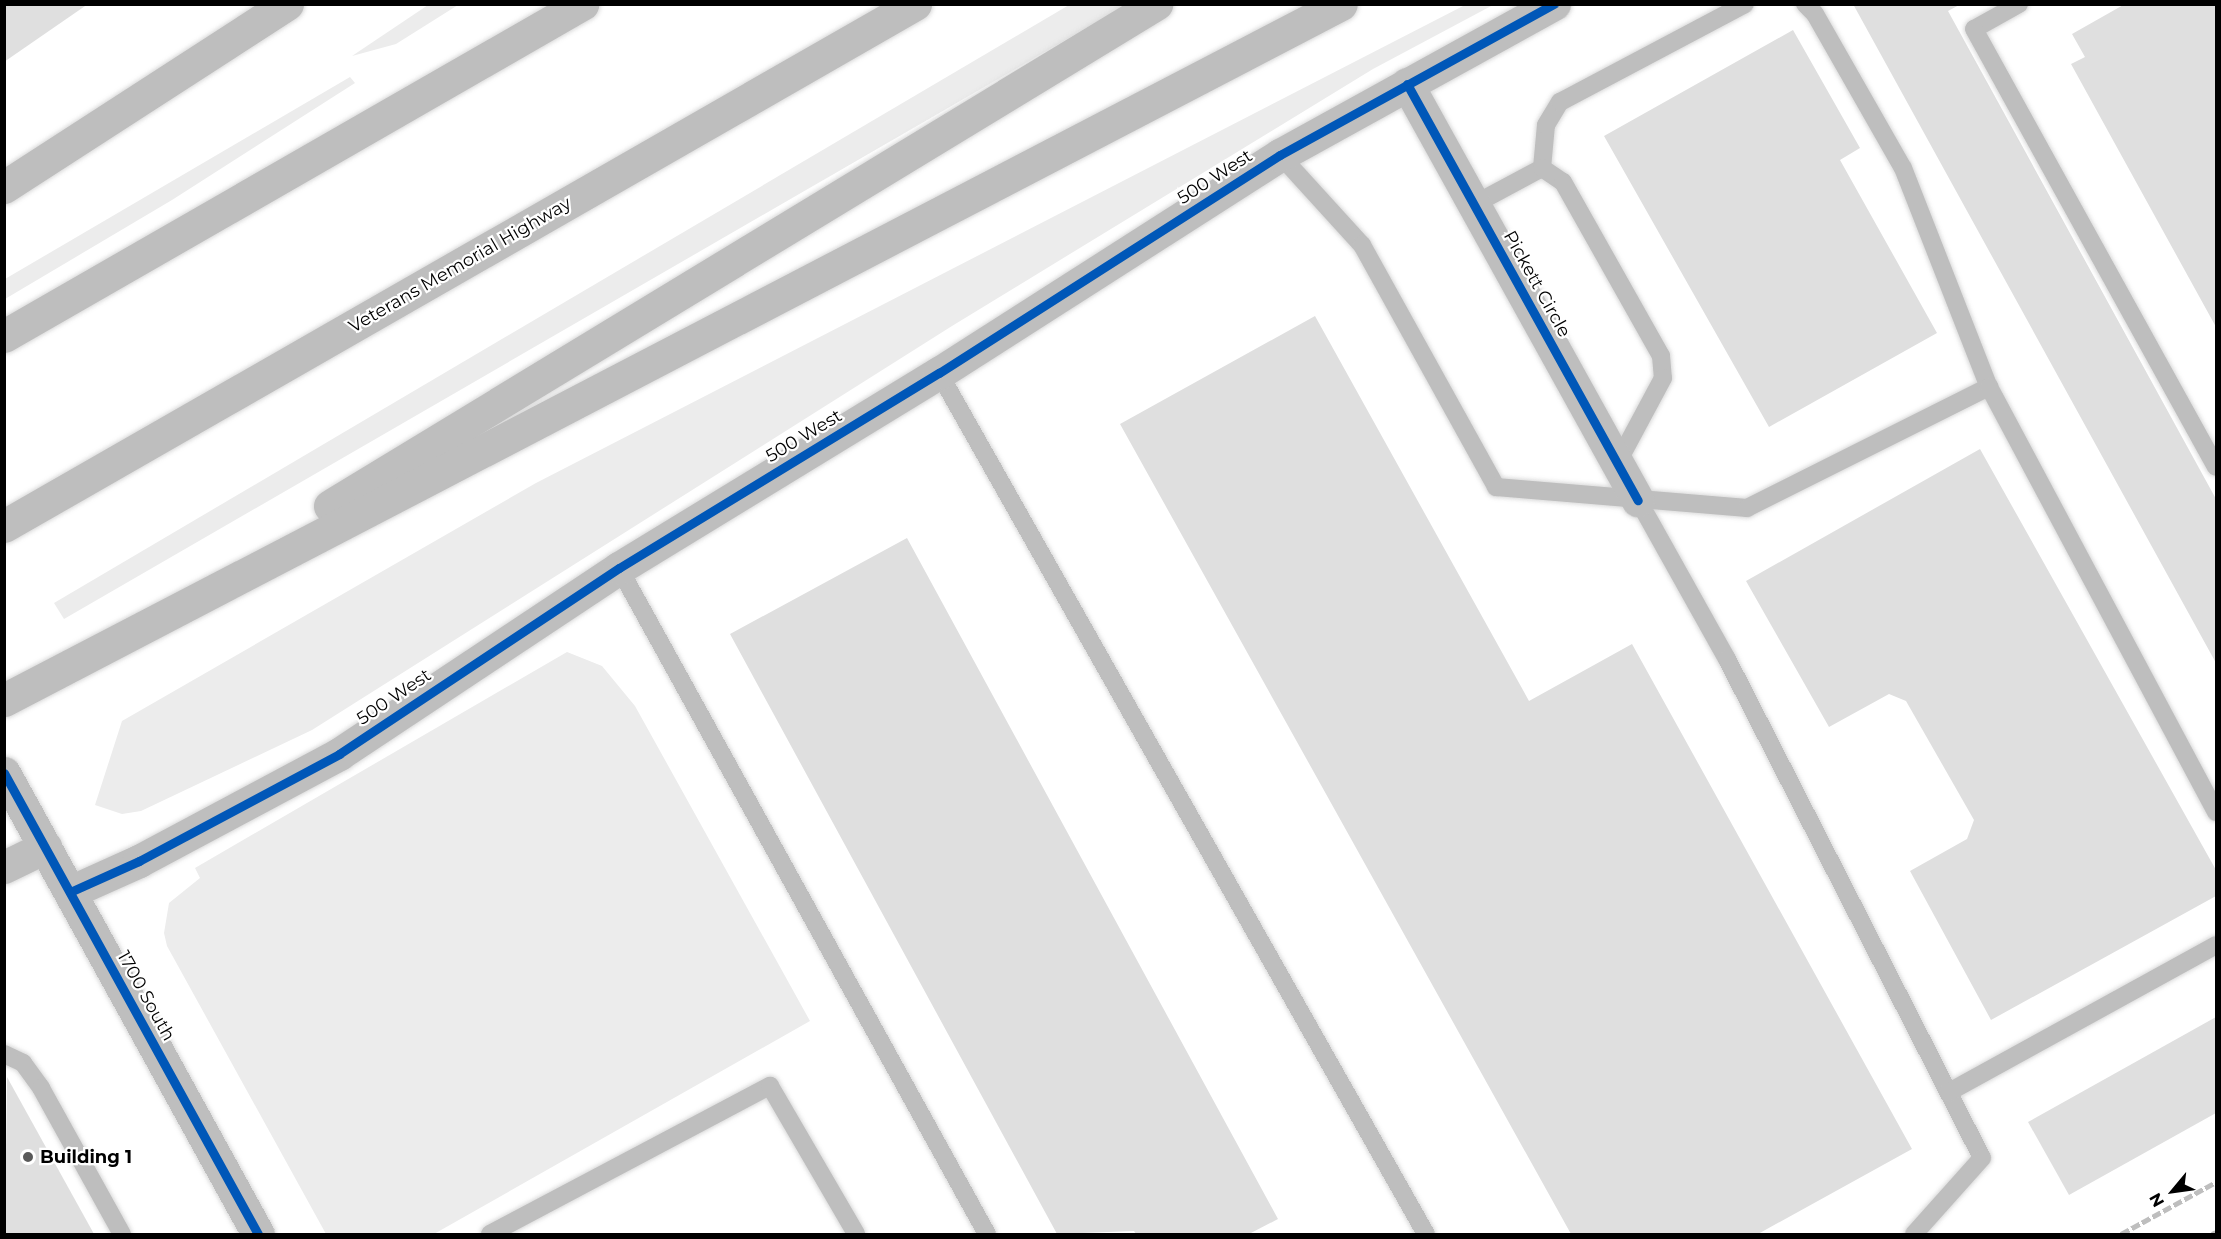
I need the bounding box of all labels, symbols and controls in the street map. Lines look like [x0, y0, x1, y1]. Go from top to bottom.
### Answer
street label: 500 West [1174, 145, 1256, 209]
street label: Veterans Memorial Highway [345, 192, 575, 338]
street label: Pickett Circle [1499, 227, 1575, 341]
street label: 500 West [762, 405, 846, 467]
street label: 500 West [353, 664, 435, 730]
street label: 1700 South [113, 947, 179, 1045]
place label: Building 1 [40, 1146, 132, 1168]
marker: Building 1 [21, 1150, 35, 1164]
north arrow [2143, 1161, 2203, 1221]
text: N [2145, 1190, 2168, 1210]

